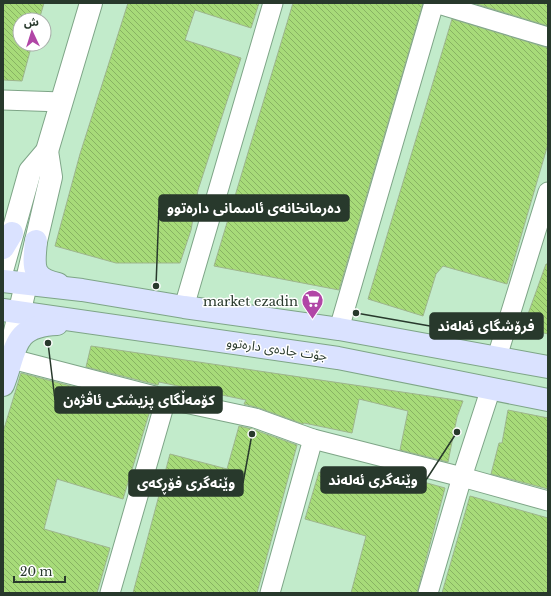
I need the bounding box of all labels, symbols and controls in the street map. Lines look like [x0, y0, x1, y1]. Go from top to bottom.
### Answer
north arrow [12, 12, 52, 52]
text: ش [23, 15, 39, 30]
callout: دەرمانخانەی ئاسمانی دارەتوو [159, 195, 349, 221]
text: دەرمانخانەی ئاسمانی دارەتوو [167, 199, 341, 217]
supermarket icon: market ezadin [300, 288, 326, 321]
place label: market ezadin [203, 293, 298, 310]
callout: فرۆشگای ئەلەند [430, 313, 543, 339]
text: فرۆشگای ئەلەند [437, 317, 535, 335]
street label: جۆت جادەی دارەتوو [226, 334, 329, 365]
callout: کۆمەڵگای پزیشکی ئاڤژەن [55, 387, 222, 413]
text: کۆمەڵگای پزیشکی ئاڤژەن [63, 390, 215, 410]
callout: وێنەگری ئەلەند [321, 467, 426, 493]
callout: وێنەگری فۆڕکەی [129, 470, 243, 496]
text: وێنەگری ئەلەند [328, 471, 418, 489]
text: وێنەگری فۆڕکەی [137, 474, 235, 495]
scale bar [14, 558, 65, 584]
text: 20 m [20, 564, 52, 579]

